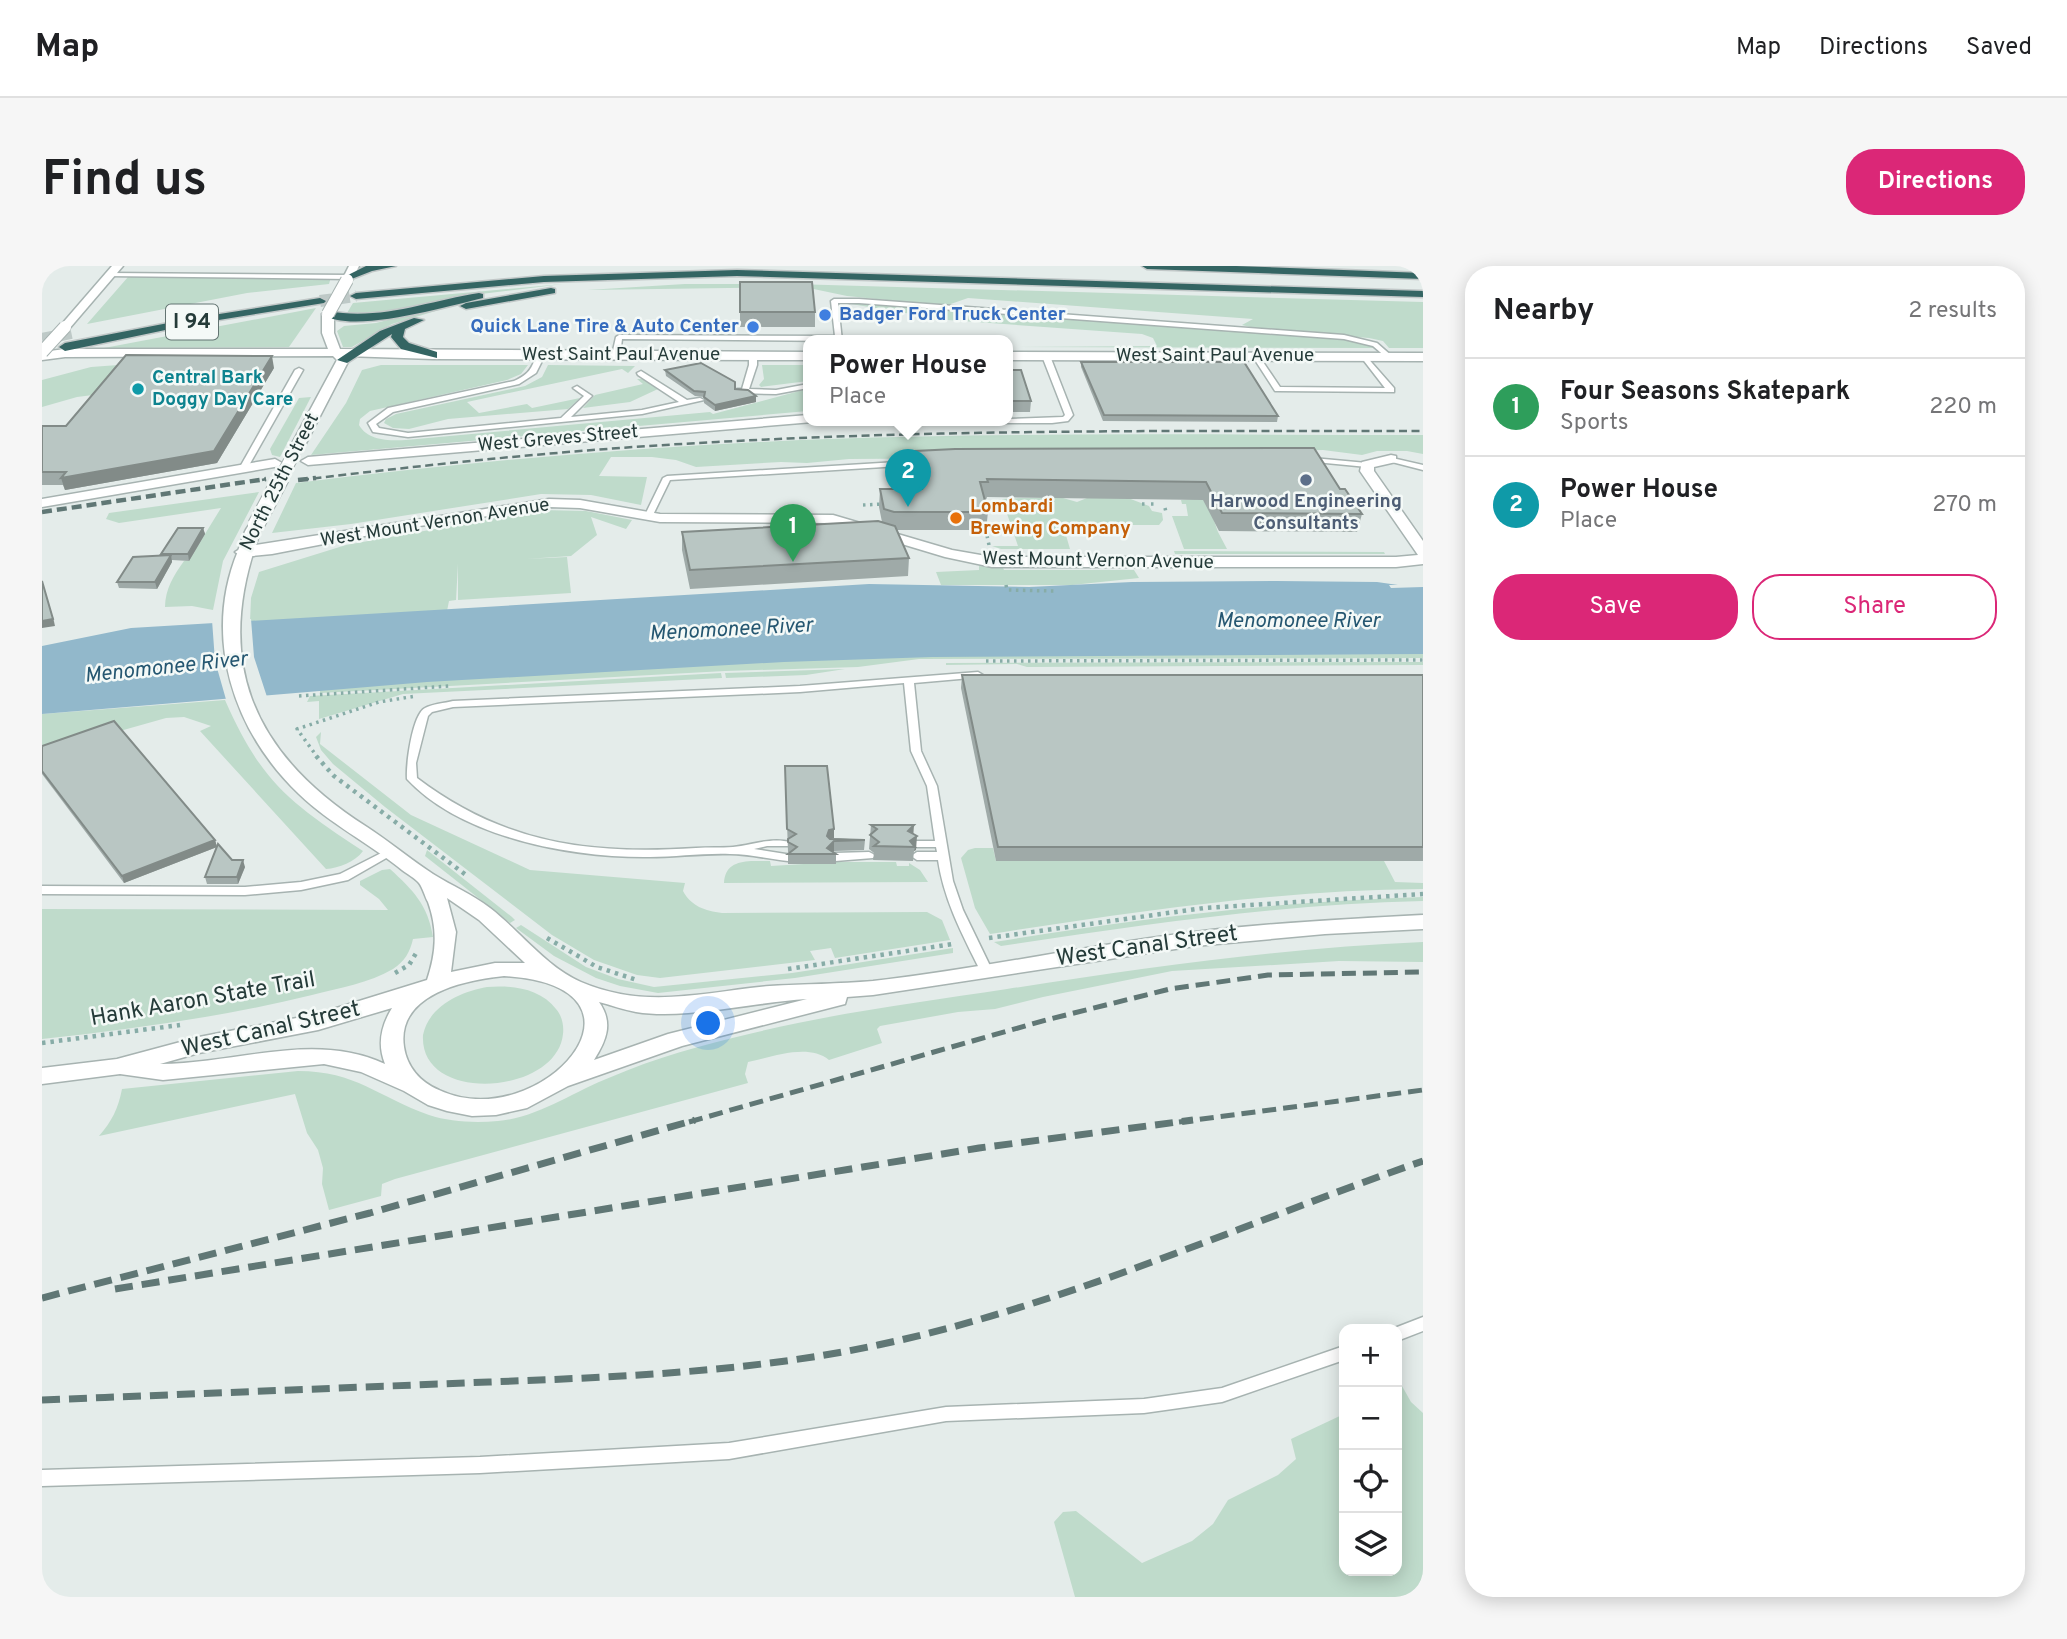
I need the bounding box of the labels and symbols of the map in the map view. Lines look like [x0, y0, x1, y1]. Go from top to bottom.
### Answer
place label: Badger Ford Truck Center [839, 303, 1066, 327]
road number: I 94 [166, 304, 218, 340]
marker: Badger Ford Truck Center [817, 307, 833, 323]
place label: Quick Lane Tire & Auto Center [470, 315, 739, 339]
marker: Quick Lane Tire & Auto Center [745, 319, 761, 335]
street label: West Saint Paul Avenue [522, 343, 720, 367]
street label: West Saint Paul Avenue [1116, 344, 1314, 368]
place label: Central Bark Doggy Day Care [152, 366, 293, 412]
marker: Central Bark Doggy Day Care [130, 381, 146, 397]
street label: North 25th Street [235, 409, 325, 555]
street label: West Greves Street [477, 420, 639, 458]
pin: 2 [885, 449, 931, 507]
marker: Harwood Engineering Consultants [1298, 472, 1314, 488]
place label: Harwood Engineering Consultants [1210, 490, 1402, 536]
street label: West Mount Vernon Avenue [319, 493, 551, 553]
place label: Lombardi Brewing Company [970, 495, 1131, 541]
pin: 1 [770, 504, 816, 562]
marker: Lombardi Brewing Company [948, 510, 964, 526]
street label: West Mount Vernon Avenue [982, 547, 1214, 575]
water label: Menomonee River [1216, 608, 1382, 635]
water label: Menomonee River [649, 612, 815, 648]
water label: Menomonee River [83, 646, 251, 690]
street label: West Canal Street [1054, 920, 1240, 974]
street label: Hank Aaron State Trail [88, 966, 318, 1034]
street label: West Canal Street [179, 995, 363, 1065]
your location [691, 1006, 725, 1040]

